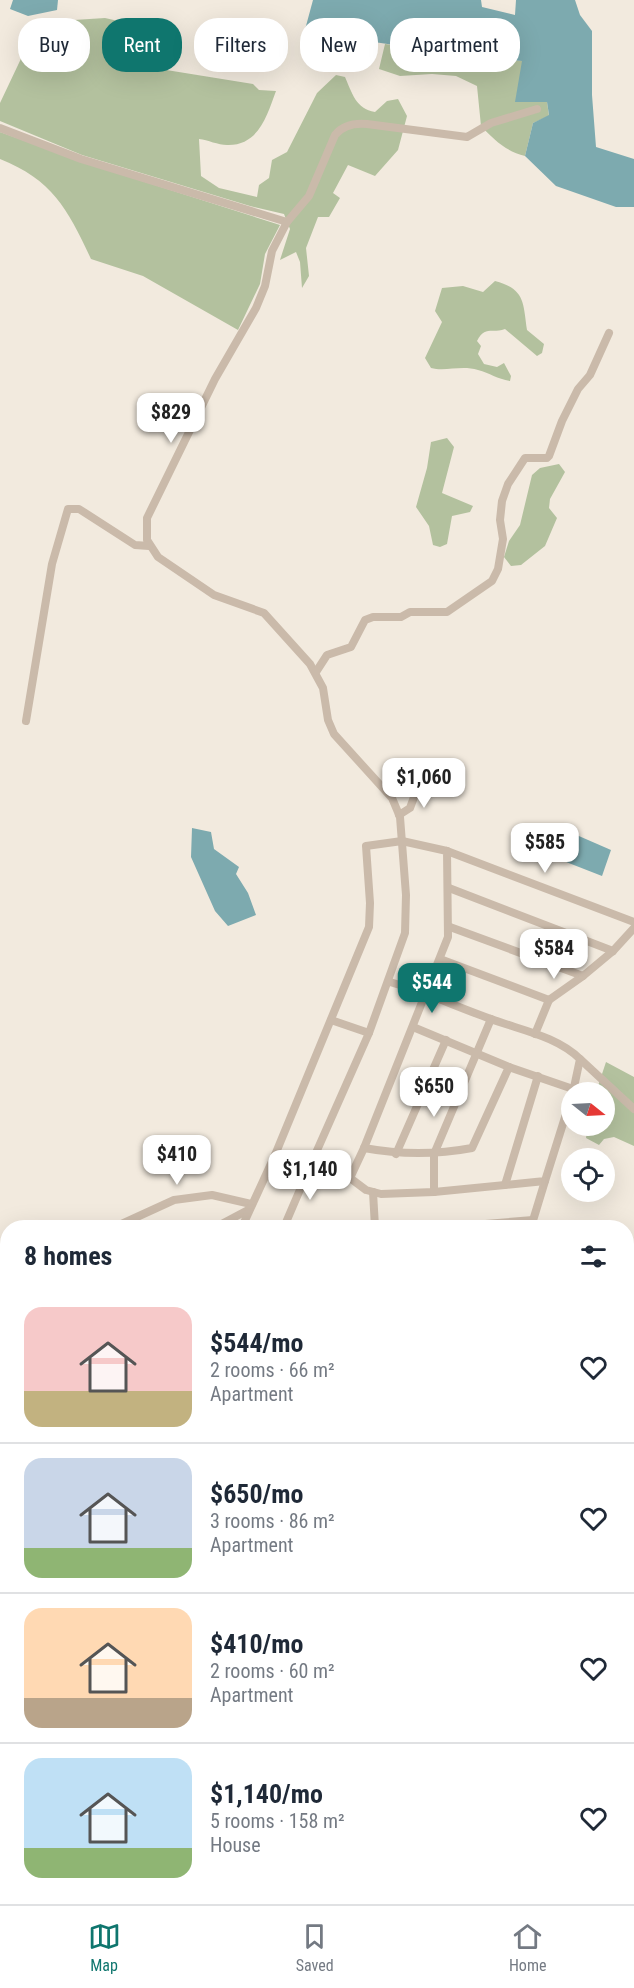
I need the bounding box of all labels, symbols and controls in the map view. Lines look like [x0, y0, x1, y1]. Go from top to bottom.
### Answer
chip: Buy [18, 18, 90, 72]
chip: Rent [102, 18, 182, 72]
chip: Filters [194, 18, 288, 72]
chip: New [300, 18, 378, 72]
chip: Apartment [390, 18, 520, 72]
pin: $829 [135, 393, 207, 444]
text: $829 [151, 400, 191, 424]
pin: $1,060 [375, 758, 473, 809]
text: $1,060 [396, 765, 452, 789]
pin: $585 [509, 823, 581, 874]
text: $585 [525, 830, 565, 854]
pin: $584 [518, 929, 590, 980]
text: $584 [534, 936, 574, 960]
pin: $544 [396, 963, 468, 1014]
text: $544 [412, 970, 452, 994]
pin: $650 [398, 1067, 470, 1118]
text: $650 [414, 1074, 454, 1098]
north arrow [561, 1082, 615, 1136]
map controls [561, 1082, 615, 1202]
pin: $410 [141, 1135, 213, 1186]
text: $410 [157, 1142, 197, 1166]
button: locate [561, 1148, 615, 1202]
pin: $1,140 [261, 1150, 359, 1201]
text: $1,140 [282, 1157, 338, 1181]
icon: filters [577, 1240, 610, 1273]
text: 8 homes [24, 1241, 112, 1271]
text: $544/mo [210, 1328, 303, 1358]
icon: home [72, 1331, 144, 1403]
icon: heart [577, 1351, 610, 1384]
text: 2 rooms · 66 m² [210, 1358, 335, 1382]
text: Apartment [210, 1382, 294, 1406]
text: $650/mo [210, 1479, 303, 1509]
icon: home [72, 1482, 144, 1554]
icon: heart [577, 1502, 610, 1535]
text: 3 rooms · 86 m² [210, 1509, 335, 1533]
text: Apartment [210, 1533, 294, 1557]
text: $410/mo [210, 1629, 303, 1659]
icon: home [72, 1632, 144, 1704]
icon: heart [577, 1652, 610, 1685]
text: 2 rooms · 60 m² [210, 1659, 335, 1683]
text: Apartment [210, 1683, 294, 1707]
text: $1,140/mo [210, 1779, 323, 1809]
icon: home [72, 1782, 144, 1854]
icon: heart [577, 1802, 610, 1835]
text: 5 rooms · 158 m² [210, 1809, 345, 1833]
text: House [210, 1833, 261, 1857]
tab: Map [88, 1920, 121, 1975]
tab: Saved [296, 1920, 334, 1975]
tab: Home [509, 1920, 546, 1975]

